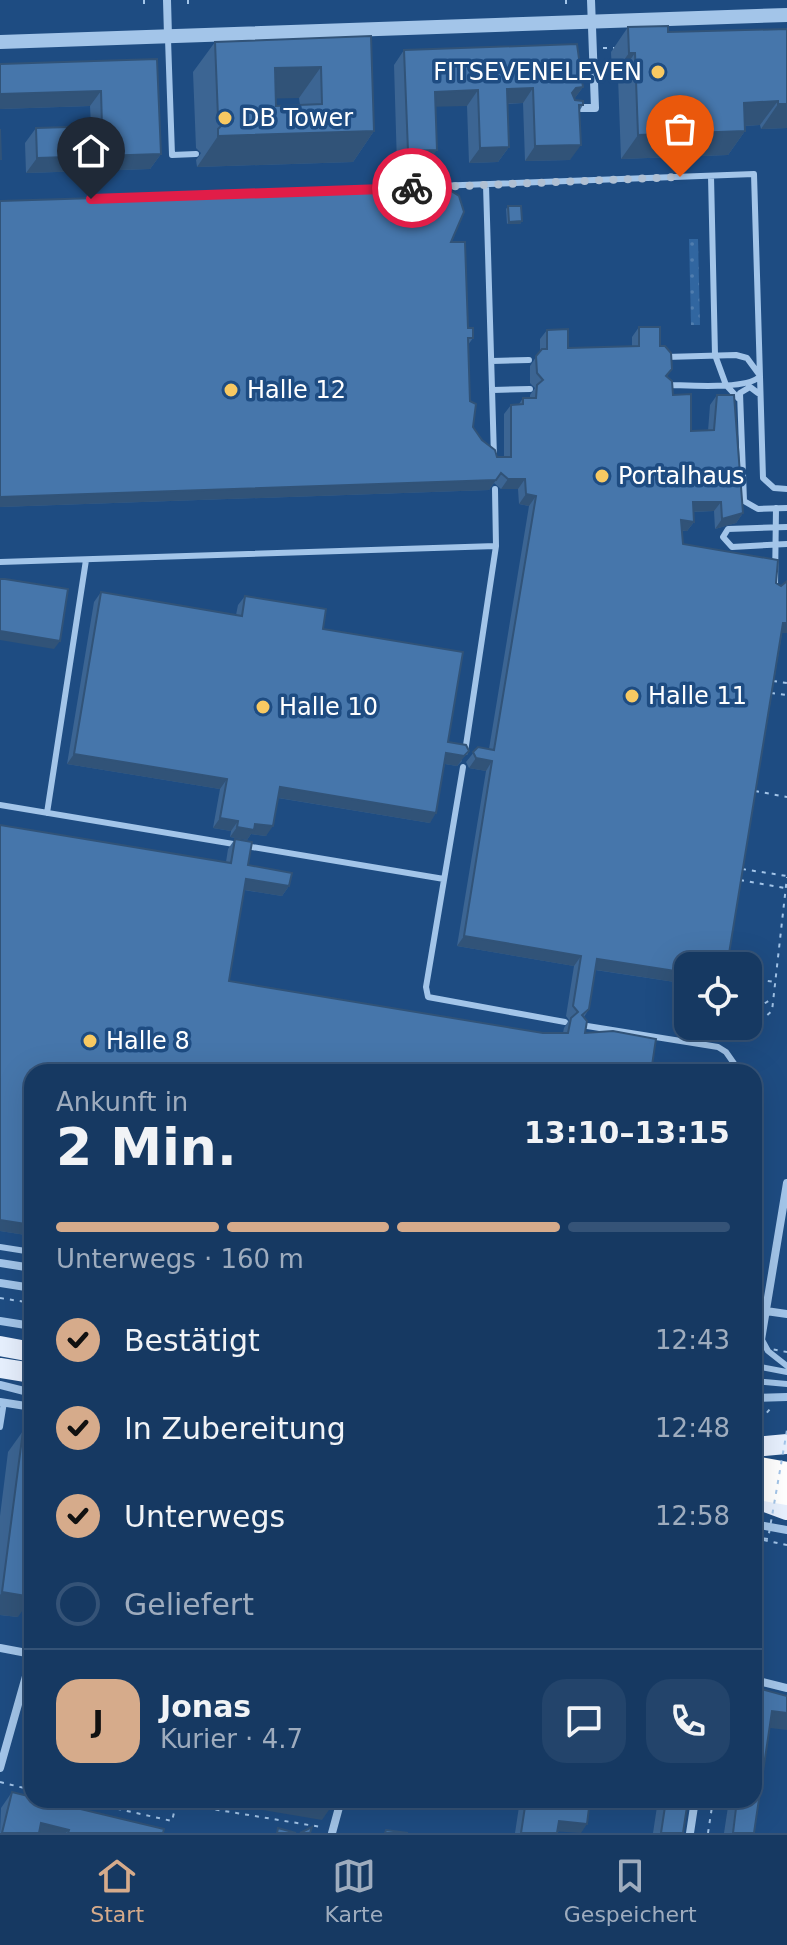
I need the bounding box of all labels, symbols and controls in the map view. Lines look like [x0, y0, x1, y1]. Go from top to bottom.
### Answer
place label: FITSEVENELEVEN [433, 58, 642, 86]
marker: FITSEVENELEVEN [649, 63, 667, 81]
pin [646, 95, 714, 177]
place label: DB Tower [241, 104, 353, 132]
icon: bag [658, 107, 702, 151]
marker: DB Tower [216, 109, 234, 127]
pin [57, 117, 125, 199]
icon: home [69, 129, 113, 173]
courier [372, 148, 452, 228]
icon: bike [390, 166, 434, 210]
place label: Halle 12 [247, 376, 346, 404]
marker: Halle 12 [222, 381, 240, 399]
place label: Portalhaus [618, 462, 745, 490]
marker: Portalhaus [593, 467, 611, 485]
place label: Halle 11 [648, 682, 747, 710]
marker: Halle 11 [623, 687, 641, 705]
place label: Halle 10 [279, 693, 378, 721]
marker: Halle 10 [254, 698, 272, 716]
map controls [674, 952, 762, 1040]
button: locate [674, 952, 762, 1040]
place label: Halle 8 [106, 1027, 190, 1055]
marker: Halle 8 [81, 1032, 99, 1050]
text: Ankunft in [56, 1087, 188, 1117]
text: 13:10–13:15 [524, 1115, 730, 1150]
text: 2 Min. [56, 1117, 237, 1177]
text: Unterwegs · 160 m [56, 1244, 304, 1274]
icon: check [56, 1318, 100, 1362]
text: Bestätigt [124, 1323, 260, 1358]
text: 12:43 [655, 1325, 730, 1355]
icon: check [56, 1406, 100, 1450]
text: In Zubereitung [124, 1411, 346, 1446]
text: 12:48 [655, 1413, 730, 1443]
icon: check [56, 1494, 100, 1538]
text: Unterwegs [124, 1499, 285, 1534]
text: 12:58 [655, 1501, 730, 1531]
text: Geliefert [124, 1587, 254, 1622]
button: chat [542, 1679, 626, 1763]
button: phone [646, 1679, 730, 1763]
text: Jonas [160, 1689, 251, 1724]
text: J [92, 1704, 104, 1739]
text: Kurier · 4.7 [160, 1724, 303, 1754]
tab: Start [90, 1854, 144, 1927]
tab: Karte [325, 1854, 383, 1927]
tab: Gespeichert [564, 1854, 697, 1927]

